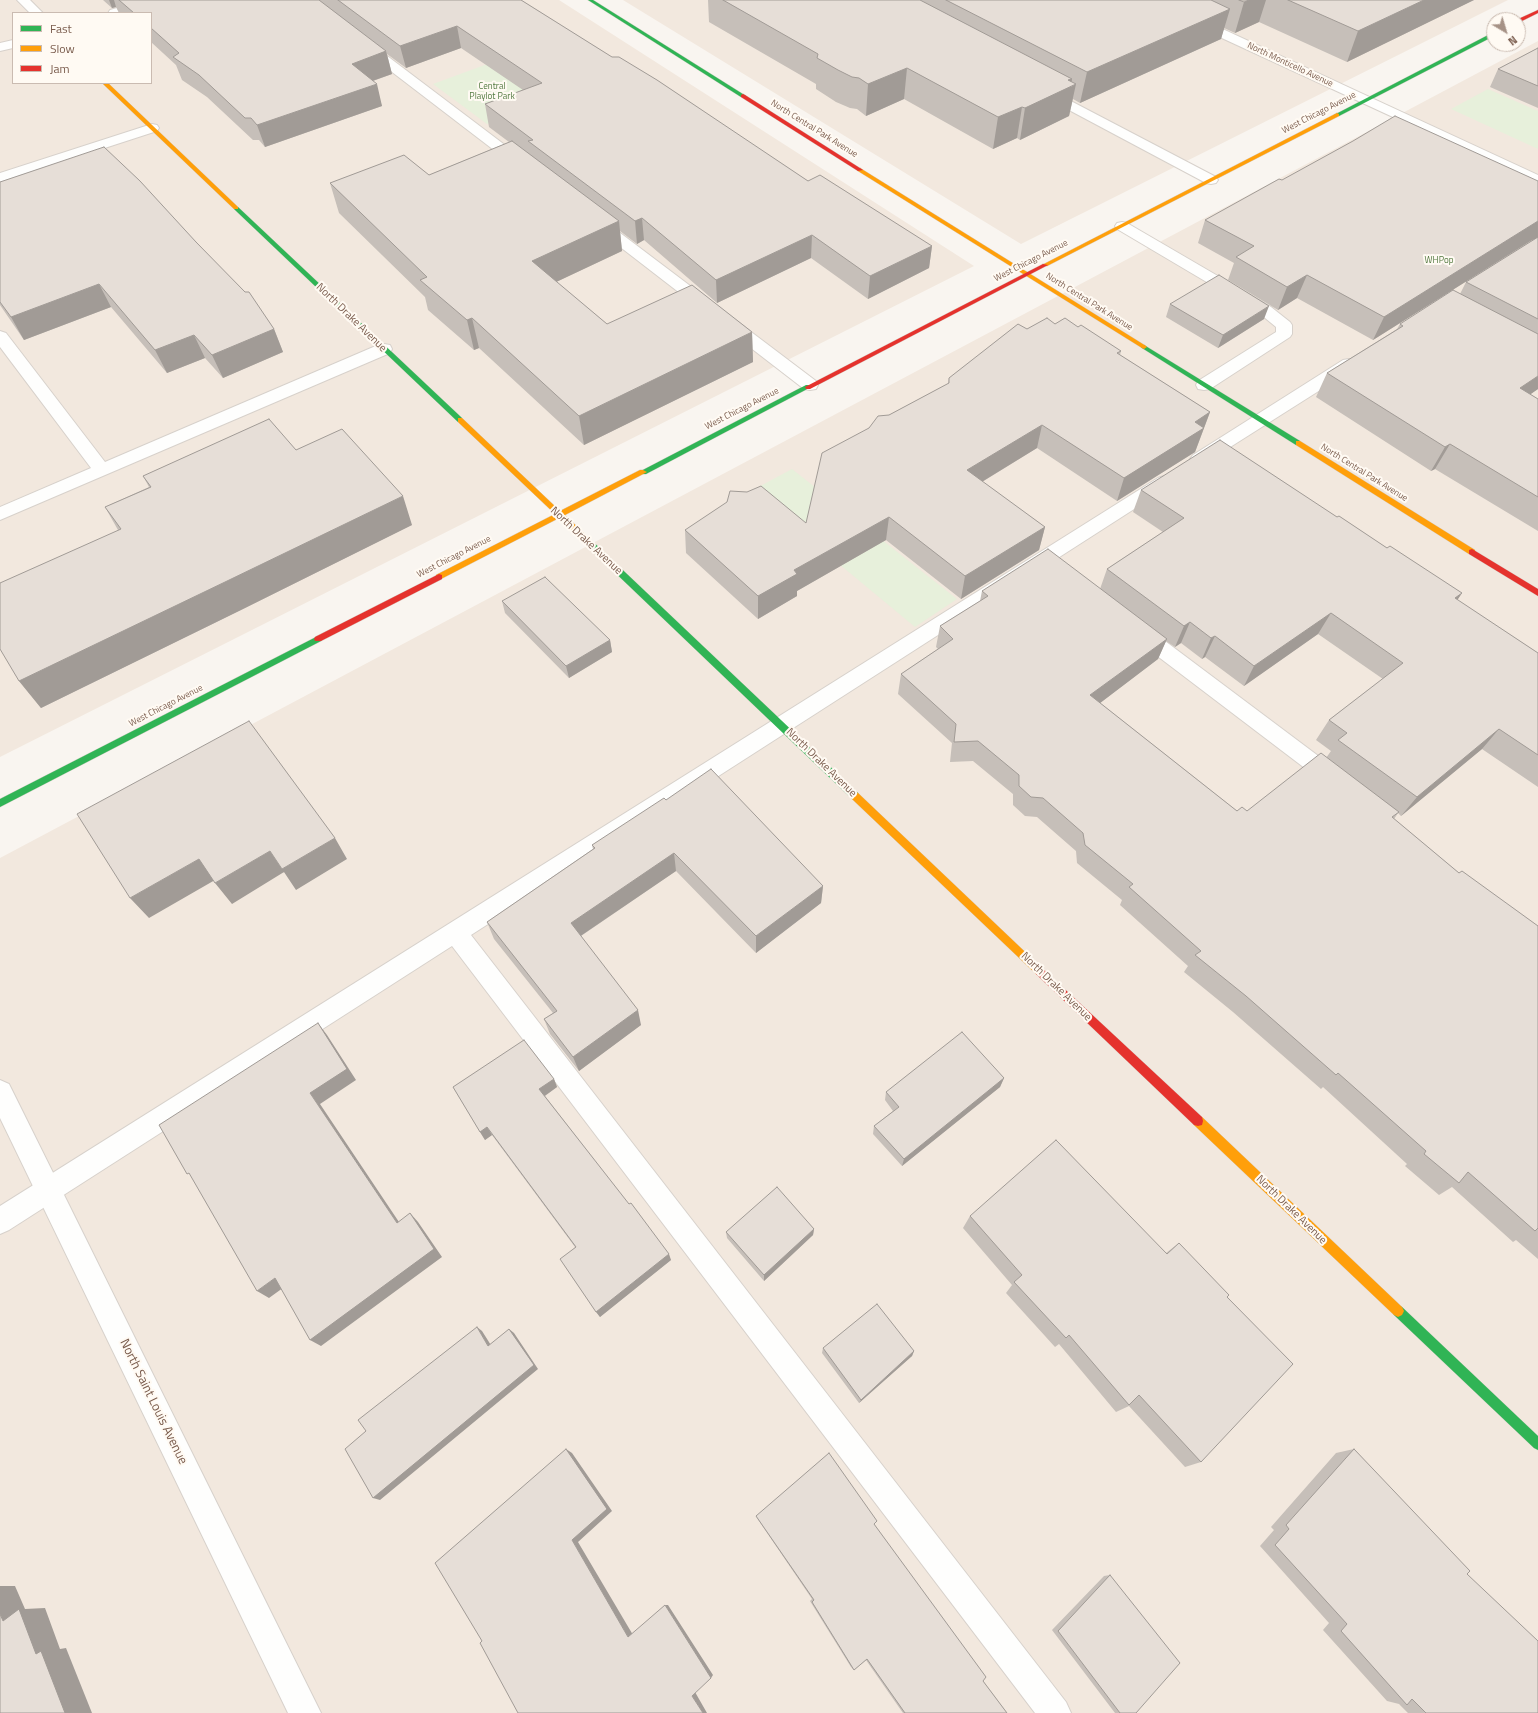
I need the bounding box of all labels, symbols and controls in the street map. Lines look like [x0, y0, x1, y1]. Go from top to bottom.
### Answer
legend [12, 12, 152, 84]
north arrow [1486, 12, 1526, 52]
text: Fast [50, 19, 72, 38]
text: N [1505, 32, 1521, 49]
text: Slow [50, 39, 75, 58]
street label: North Monticello Avenue [1245, 40, 1335, 90]
text: Jam [50, 59, 70, 78]
park label: Central Playlot Park [469, 82, 515, 103]
street label: West Chicago Avenue [1280, 90, 1358, 136]
street label: North Central Park Avenue [769, 98, 859, 160]
street label: West Chicago Avenue [992, 238, 1070, 284]
park label: WHPop [1425, 256, 1453, 266]
street label: North Central Park Avenue [1044, 271, 1134, 333]
street label: North Drake Avenue [313, 281, 389, 355]
street label: West Chicago Avenue [703, 386, 781, 432]
street label: North Central Park Avenue [1319, 442, 1409, 504]
street label: North Drake Avenue [547, 504, 625, 578]
street label: West Chicago Avenue [415, 534, 493, 580]
street label: West Chicago Avenue [127, 683, 205, 729]
street label: North Drake Avenue [783, 726, 859, 800]
street label: North Drake Avenue [1018, 950, 1094, 1024]
street label: North Drake Avenue [1253, 1173, 1329, 1247]
street label: North Saint Louis Avenue [116, 1337, 190, 1467]

